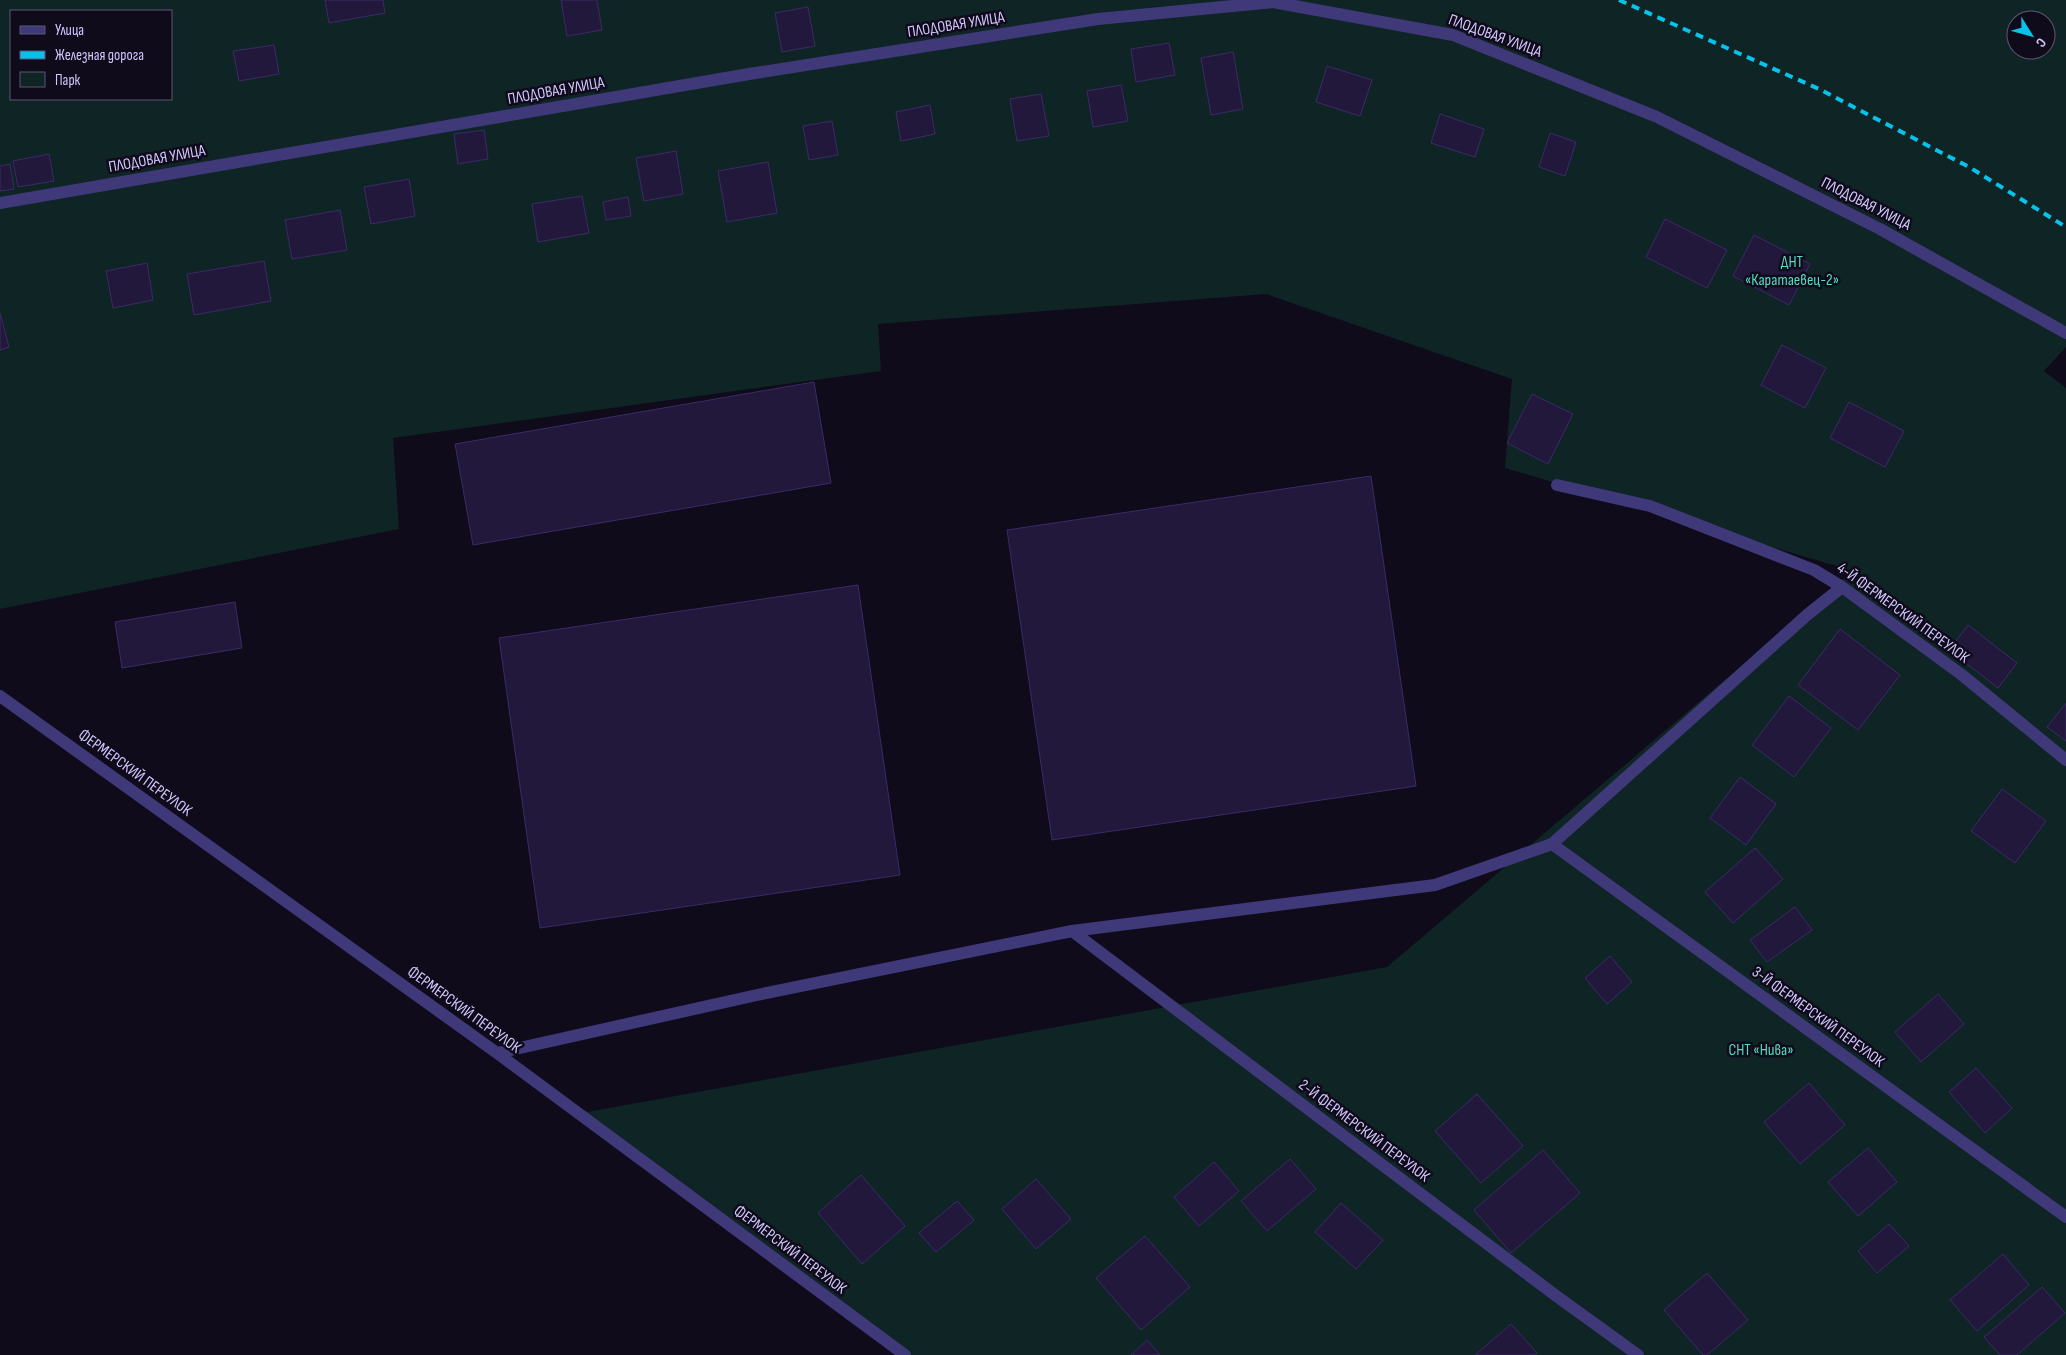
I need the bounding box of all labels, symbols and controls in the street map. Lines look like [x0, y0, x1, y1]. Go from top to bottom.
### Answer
street label: ПЛОДОВАЯ УЛИЦА [906, 8, 1006, 42]
legend [10, 10, 172, 100]
street label: ПЛОДОВАЯ УЛИЦА [1446, 10, 1544, 62]
north arrow [2006, 10, 2056, 60]
text: Улица [55, 21, 84, 40]
text: С [2032, 35, 2050, 51]
text: Железная дорога [55, 46, 144, 65]
text: Парк [55, 71, 81, 90]
street label: ПЛОДОВАЯ УЛИЦА [506, 73, 606, 109]
street label: ПЛОДОВАЯ УЛИЦА [107, 141, 207, 177]
street label: ПЛОДОВАЯ УЛИЦА [1818, 173, 1914, 235]
park label: ДНТ «Каратаевец-2» [1745, 253, 1839, 290]
street label: 4-Й ФЕРМЕРСКИЙ ПЕРЕУЛОК [1833, 559, 1974, 668]
street label: ФЕРМЕРСКИЙ ПЕРЕУЛОК [75, 725, 196, 821]
street label: ФЕРМЕРСКИЙ ПЕРЕУЛОК [404, 962, 525, 1058]
street label: 3-Й ФЕРМЕРСКИЙ ПЕРЕУЛОК [1748, 963, 1889, 1072]
park label: СНТ «Нива» [1728, 1041, 1794, 1060]
street label: 2-Й ФЕРМЕРСКИЙ ПЕРЕУЛОК [1295, 1076, 1434, 1187]
street label: ФЕРМЕРСКИЙ ПЕРЕУЛОК [730, 1202, 851, 1299]

